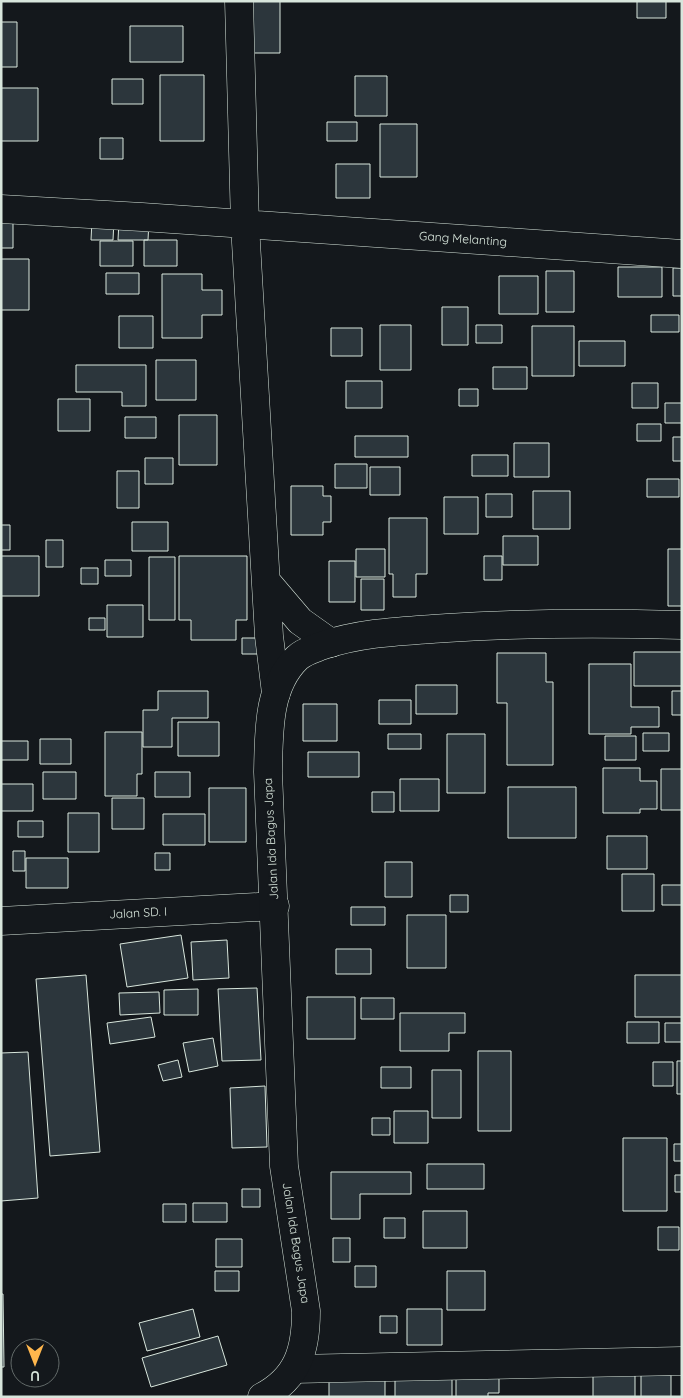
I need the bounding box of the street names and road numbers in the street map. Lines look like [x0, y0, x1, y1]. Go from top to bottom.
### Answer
street label: Gang Melanting [419, 228, 508, 249]
street label: Jalan Ida Bagus Japa [260, 778, 281, 900]
street label: Jalan SD. I [109, 903, 167, 922]
street label: Jalan Ida Bagus Japa [280, 1181, 313, 1304]

